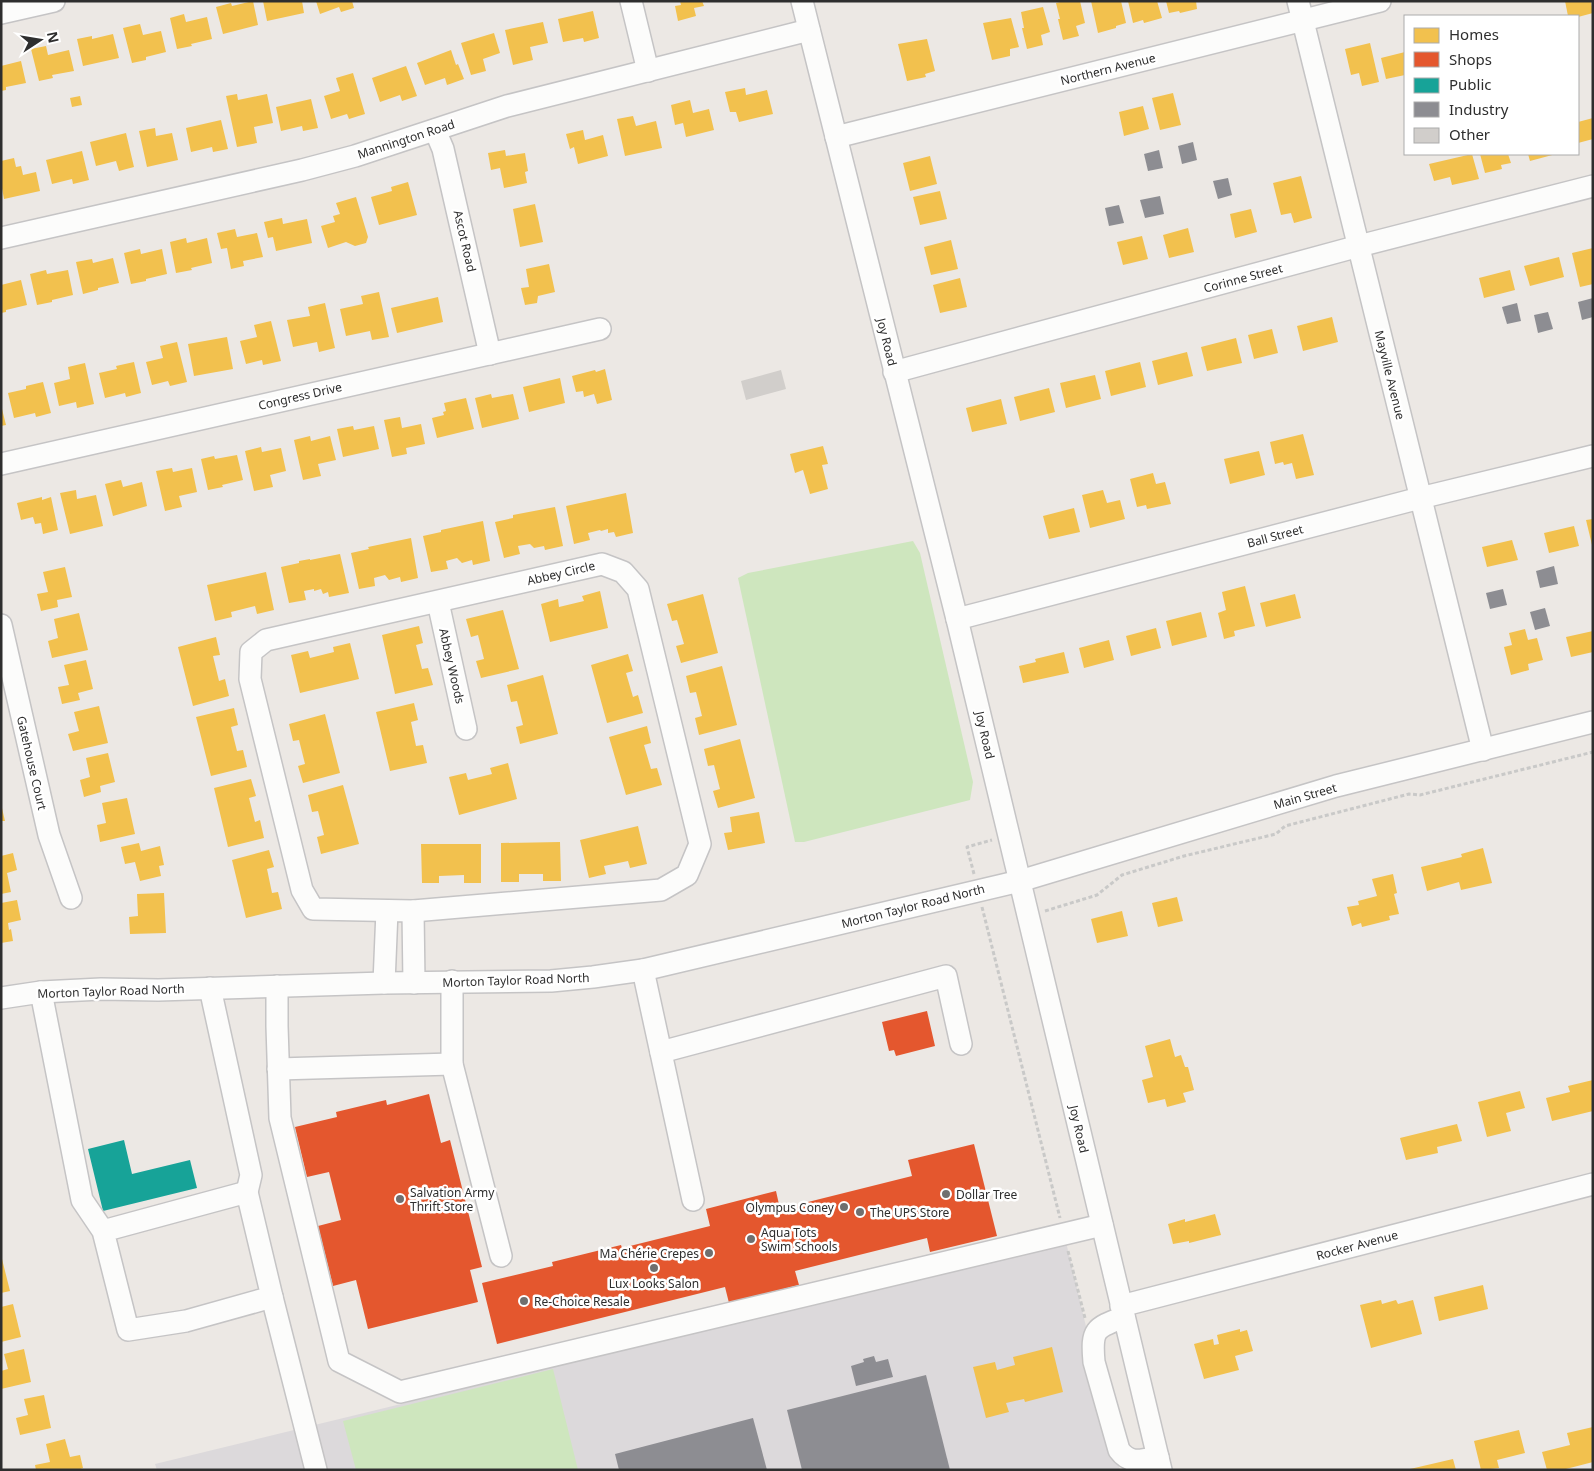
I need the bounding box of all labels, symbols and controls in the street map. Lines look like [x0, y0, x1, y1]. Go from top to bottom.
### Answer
north arrow [15, 15, 65, 65]
legend [1404, 15, 1579, 155]
text: Homes [1449, 24, 1499, 44]
text: N [43, 30, 64, 45]
street label: Northern Avenue [1059, 49, 1158, 89]
text: Shops [1449, 49, 1492, 69]
text: Public [1449, 74, 1492, 94]
text: Industry [1449, 99, 1509, 119]
street label: Mannington Road [355, 115, 457, 163]
text: Other [1449, 124, 1490, 144]
street label: Ascot Road [450, 209, 480, 273]
street label: Corinne Street [1202, 259, 1285, 297]
street label: Joy Road [873, 316, 901, 368]
street label: Mayville Avenue [1371, 329, 1409, 421]
street label: Congress Drive [256, 378, 344, 414]
street label: Ball Street [1245, 520, 1306, 552]
street label: Abbey Circle [525, 557, 597, 589]
street label: Abbey Woods [435, 627, 469, 706]
street label: Joy Road [971, 709, 999, 760]
street label: Gatehouse Court [13, 714, 51, 812]
street label: Main Street [1272, 779, 1339, 813]
street label: Morton Taylor Road North [839, 880, 987, 932]
street label: Morton Taylor Road North [442, 969, 590, 991]
street label: Morton Taylor Road North [37, 980, 185, 1002]
street label: Joy Road [1065, 1103, 1093, 1154]
place label: Salvation Army Thrift Store [410, 1184, 495, 1215]
place label: Dollar Tree [956, 1186, 1018, 1203]
marker: Dollar Tree [940, 1188, 952, 1200]
marker: Salvation Army Thrift Store [394, 1193, 406, 1205]
place label: Olympus Coney [746, 1199, 835, 1216]
marker: Olympus Coney [838, 1201, 850, 1213]
place label: The UPS Store [870, 1204, 950, 1221]
marker: The UPS Store [854, 1206, 866, 1218]
place label: Aqua Tots Swim Schools [761, 1224, 838, 1255]
street label: Rocker Avenue [1314, 1226, 1400, 1264]
marker: Aqua Tots Swim Schools [745, 1233, 757, 1245]
place label: Ma Chérie Crepes [600, 1245, 699, 1262]
marker: Ma Chérie Crepes [703, 1247, 715, 1259]
marker: Lux Looks Salon [648, 1262, 660, 1274]
place label: Lux Looks Salon [609, 1275, 699, 1292]
place label: Re-Choice Resale [534, 1293, 630, 1310]
marker: Re-Choice Resale [518, 1295, 530, 1307]

